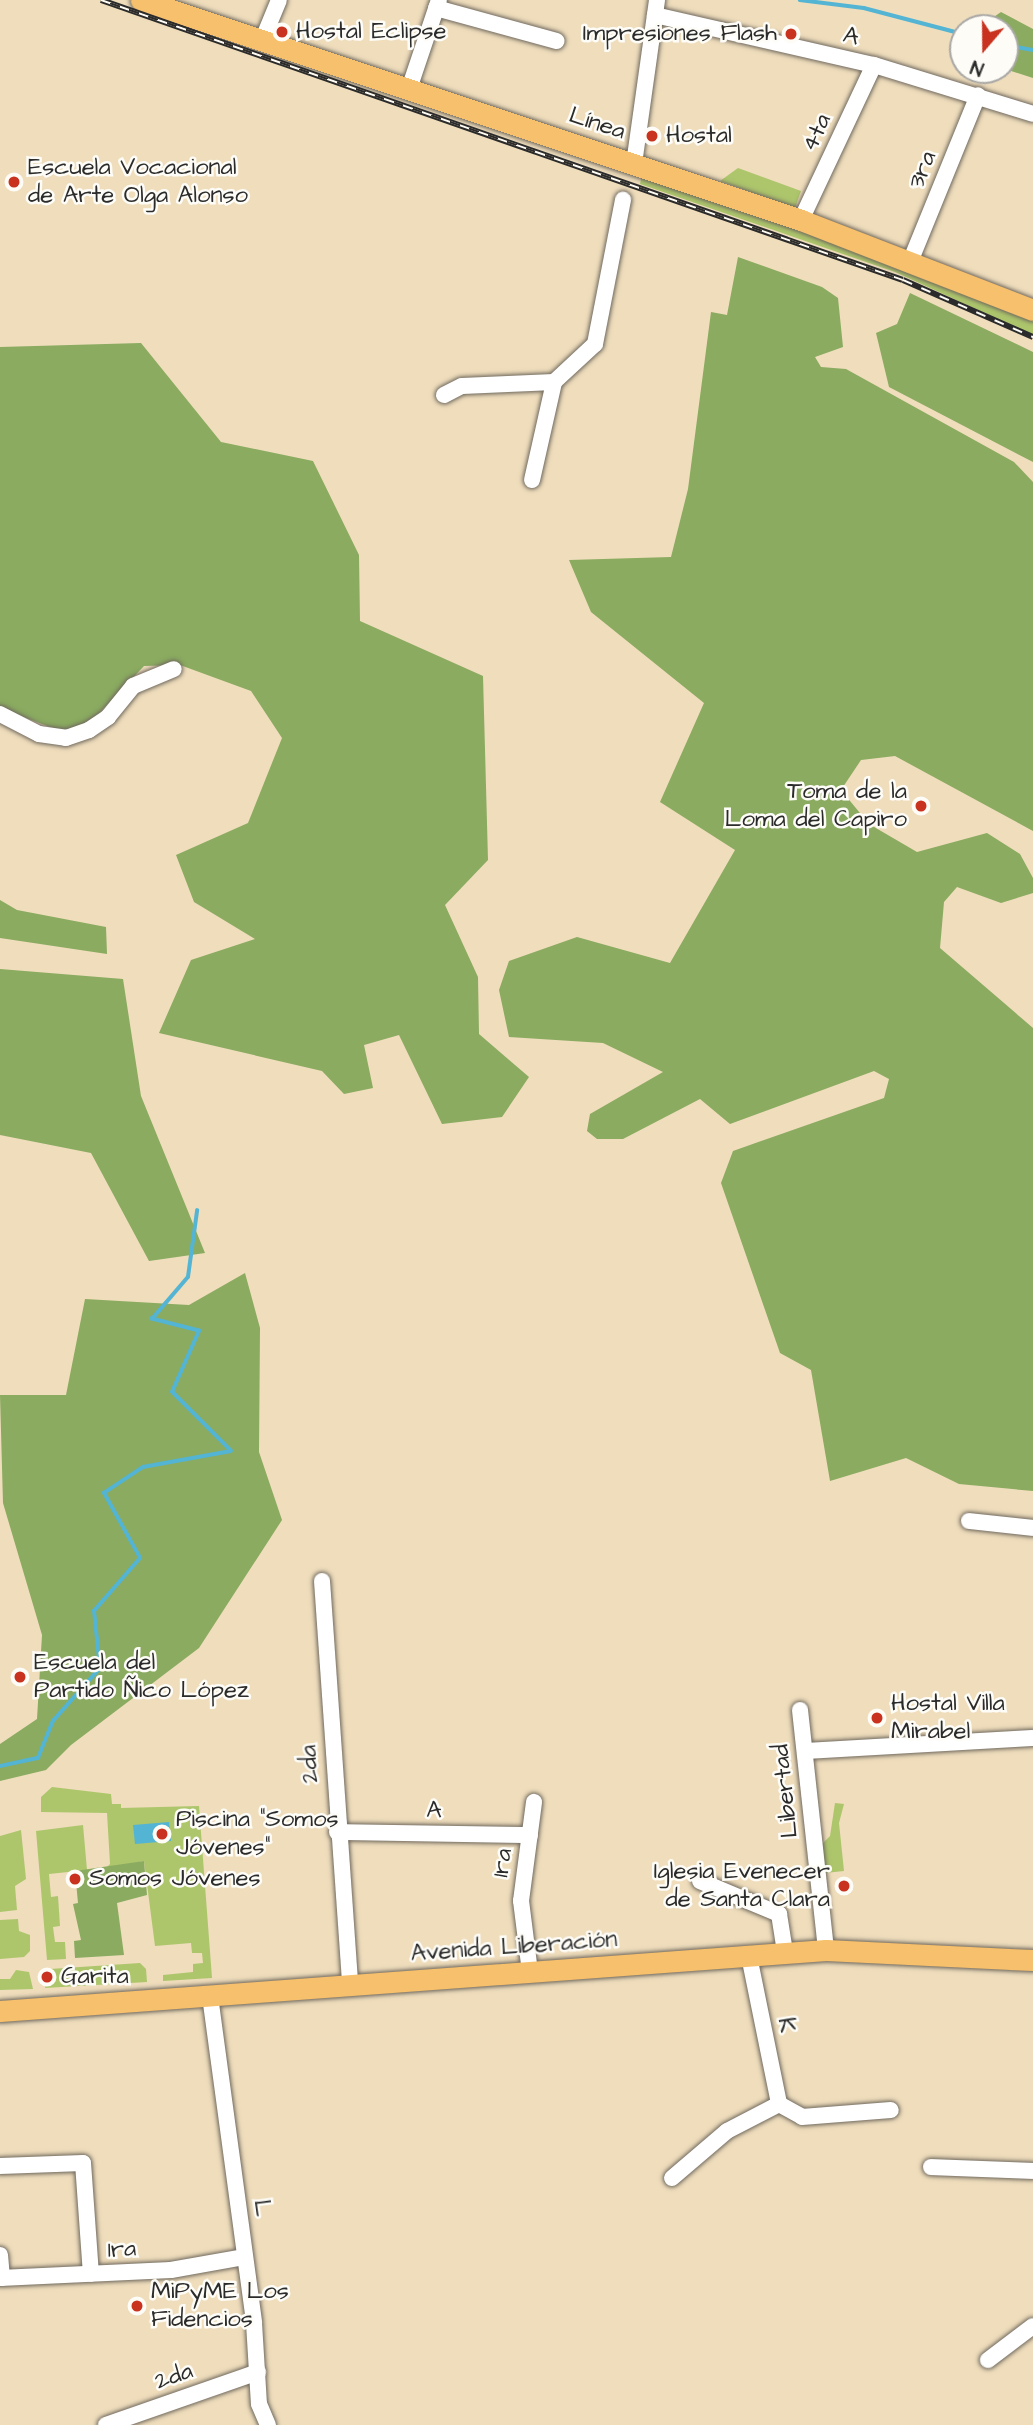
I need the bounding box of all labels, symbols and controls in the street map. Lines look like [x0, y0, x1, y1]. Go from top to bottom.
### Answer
north arrow [949, 14, 1019, 84]
place label: Hostal Eclipse [296, 18, 447, 46]
place label: Impresiones Flash [583, 20, 777, 48]
street label: A [840, 21, 862, 53]
marker: Hostal Eclipse [274, 24, 290, 40]
marker: Impresiones Flash [783, 26, 799, 42]
text: N [967, 53, 988, 82]
street label: Línea [565, 101, 629, 147]
street label: 4ta [796, 110, 838, 156]
place label: Hostal [666, 122, 732, 150]
marker: Hostal [644, 128, 660, 144]
street label: 3ra [903, 147, 943, 193]
place label: Escuela Vocacional de Arte Olga Alonso [28, 154, 248, 210]
marker: Escuela Vocacional de Arte Olga Alonso [6, 174, 22, 190]
place label: Toma de la Loma del Capiro [725, 778, 907, 834]
marker: Toma de la Loma del Capiro [913, 798, 929, 814]
place label: Escuela del Partido Ñico López [34, 1649, 249, 1705]
marker: Escuela del Partido Ñico López [12, 1669, 28, 1685]
place label: Hostal Villa Mirabel [891, 1690, 1005, 1746]
marker: Hostal Villa Mirabel [869, 1710, 885, 1726]
street label: Libertad [767, 1743, 805, 1839]
street label: 2da [295, 1744, 325, 1784]
street label: A [426, 1796, 442, 1826]
place label: Piscina "Somos Jóvenes" [176, 1806, 338, 1862]
marker: Piscina "Somos Jóvenes" [154, 1826, 170, 1842]
street label: 1ra [487, 1847, 519, 1879]
place label: Iglesia Evenecer de Santa Clara [654, 1858, 830, 1914]
place label: Somos Jóvenes [89, 1865, 260, 1893]
marker: Somos Jóvenes [67, 1871, 83, 1887]
marker: Iglesia Evenecer de Santa Clara [836, 1878, 852, 1894]
street label: Avenida Liberación [410, 1925, 618, 1969]
place label: Garita [61, 1963, 129, 1991]
marker: Garita [39, 1969, 55, 1985]
street label: K [770, 2015, 802, 2035]
street label: L [247, 2198, 277, 2218]
street label: 1ra [107, 2235, 137, 2265]
place label: MiPyME Los Fidencios [151, 2278, 289, 2334]
marker: MiPyME Los Fidencios [129, 2298, 145, 2314]
street label: 2da [151, 2357, 197, 2397]

